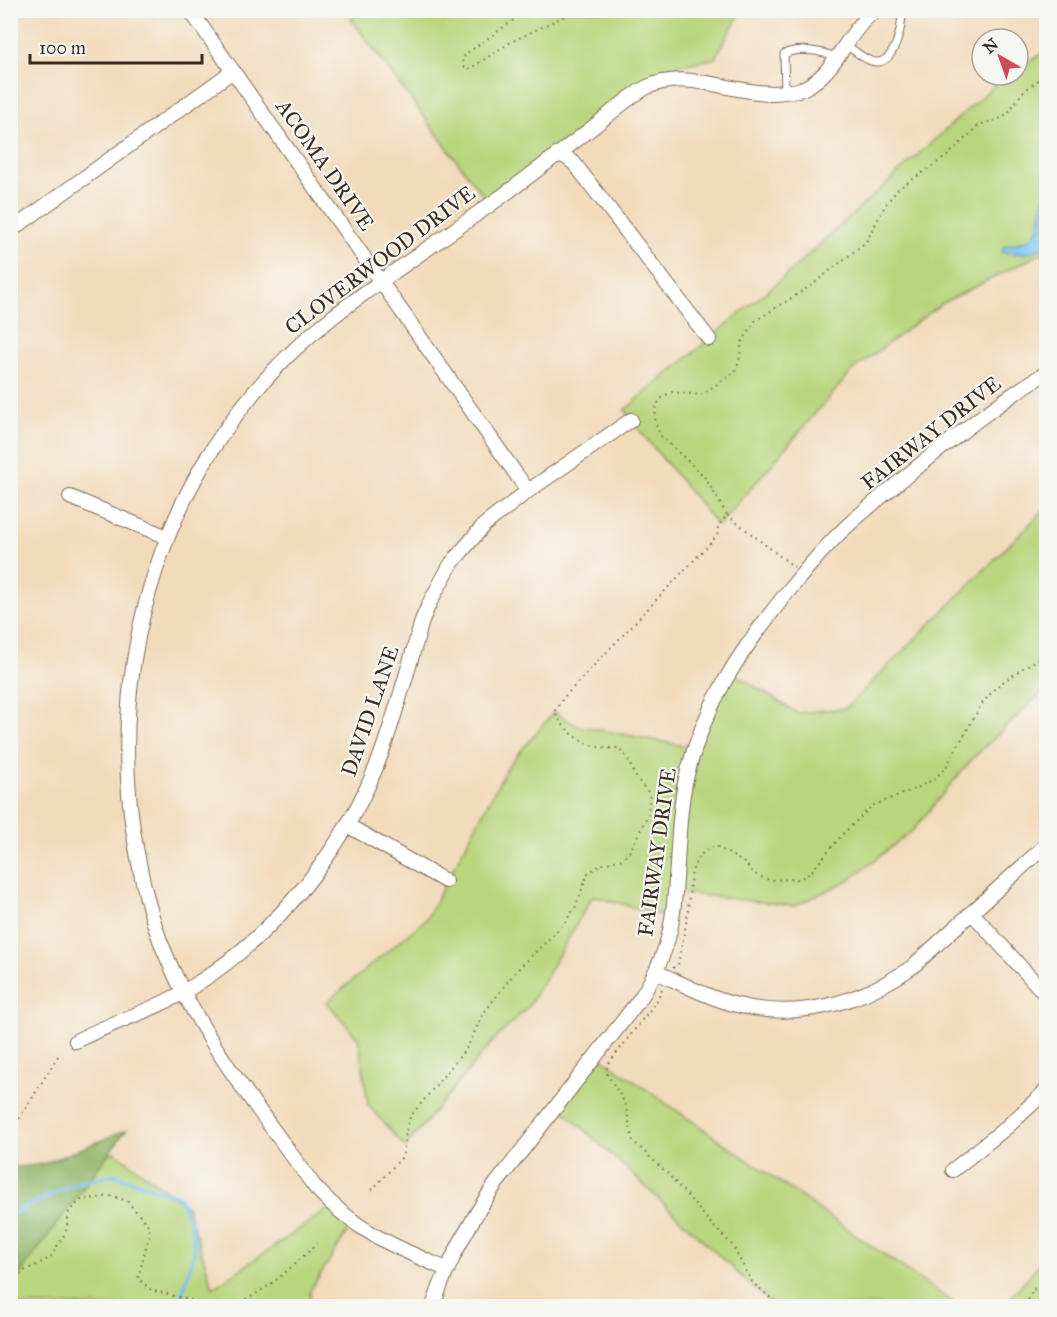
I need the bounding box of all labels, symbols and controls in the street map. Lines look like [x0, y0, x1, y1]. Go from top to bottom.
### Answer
scale bar [30, 27, 202, 65]
north arrow [970, 27, 1030, 87]
text: N [979, 34, 1002, 58]
text: 100 m [39, 37, 86, 59]
street label: ACOMA DRIVE [270, 94, 380, 235]
street label: CLOVERWOOD DRIVE [280, 180, 480, 340]
street label: FAIRWAY DRIVE [856, 370, 1006, 496]
street label: DAVID LANE [335, 642, 405, 780]
street label: FAIRWAY DRIVE [632, 766, 682, 938]

